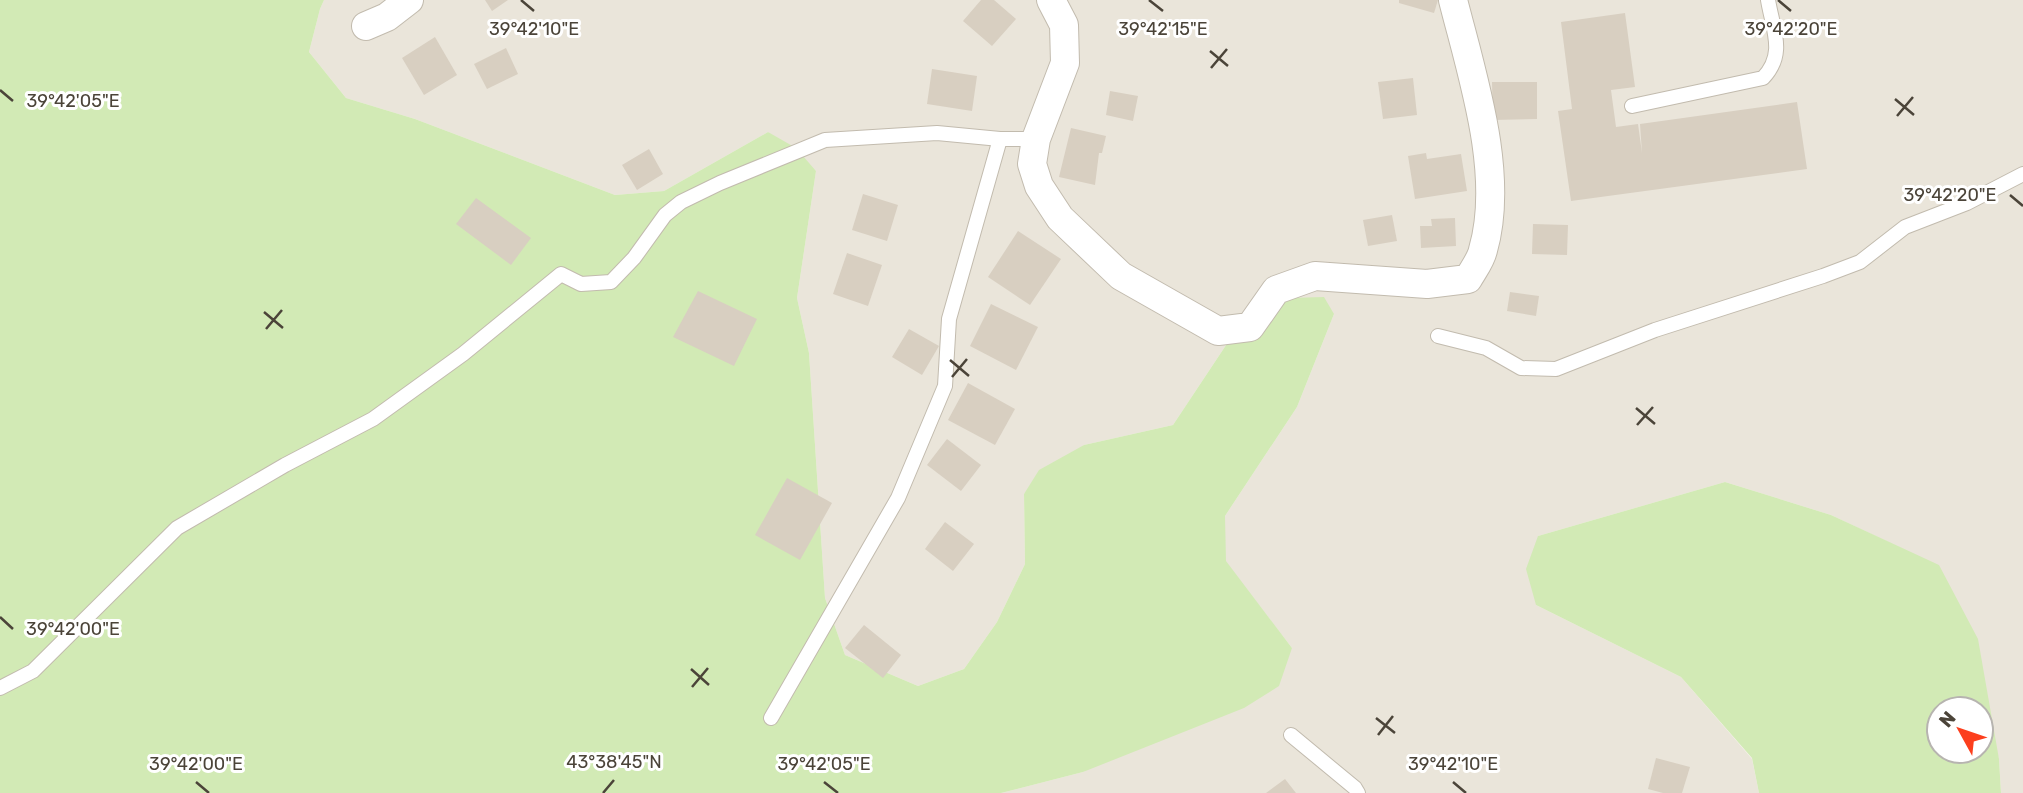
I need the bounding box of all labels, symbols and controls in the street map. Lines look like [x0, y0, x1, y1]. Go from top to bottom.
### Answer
text: 39°42'10"E [489, 18, 579, 40]
text: 39°42'15"E [1118, 18, 1208, 40]
text: 39°42'20"E [1744, 18, 1838, 40]
text: 39°42'05"E [26, 90, 120, 112]
text: 39°42'20"E [1903, 184, 1997, 206]
text: 39°42'00"E [26, 618, 120, 640]
north arrow [1925, 695, 1995, 765]
text: N [1934, 707, 1961, 732]
text: 43°38'45"N [566, 751, 662, 773]
text: 39°42'00"E [149, 753, 243, 775]
text: 39°42'05"E [777, 753, 871, 775]
text: 39°42'10"E [1408, 753, 1498, 775]

